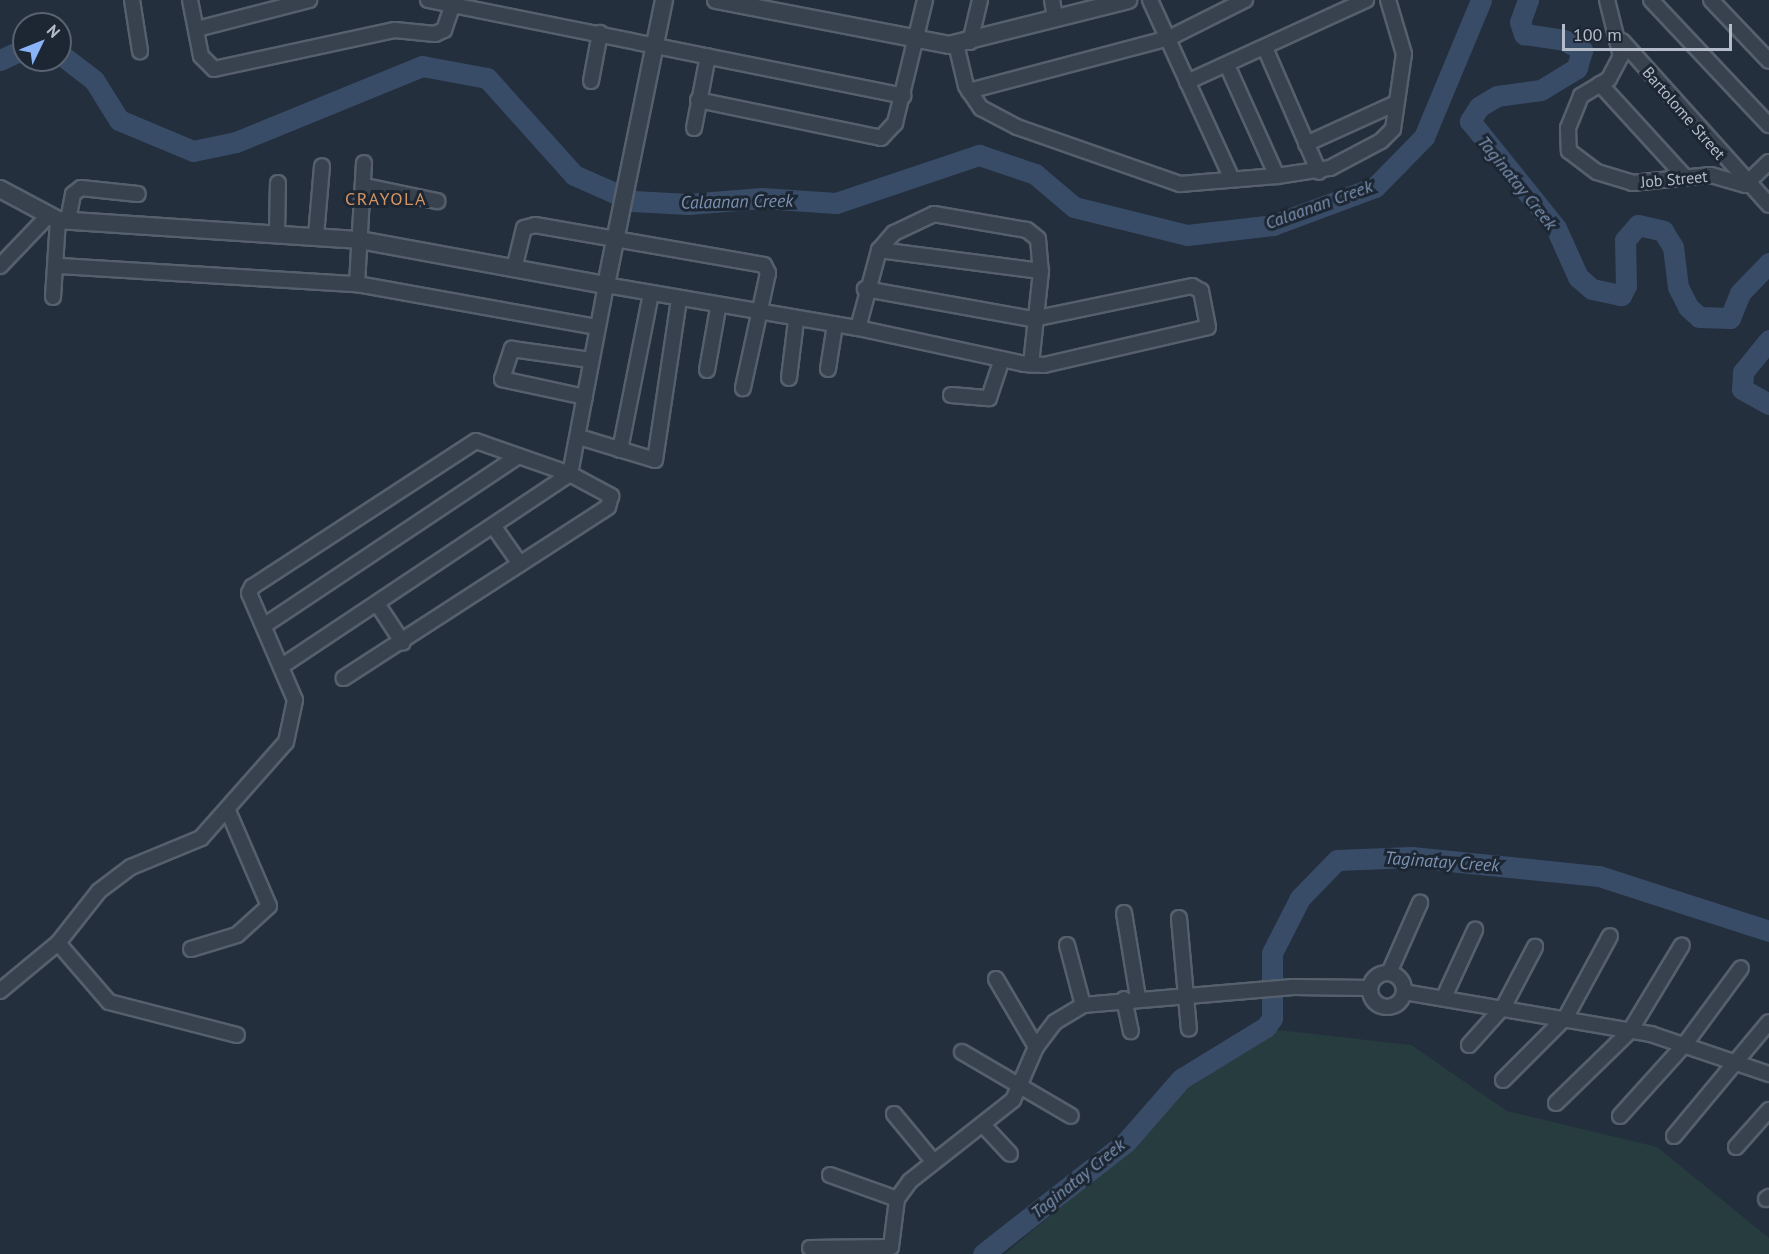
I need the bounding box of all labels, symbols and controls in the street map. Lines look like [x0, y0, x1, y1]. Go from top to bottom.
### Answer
north arrow [12, 12, 72, 72]
scale bar [1565, 12, 1734, 50]
text: N [43, 20, 65, 42]
text: 100 m [1573, 23, 1622, 46]
street label: Bartolome Street [1639, 63, 1729, 163]
water label: Taginatay Creek [1472, 131, 1562, 235]
street label: Job Street [1640, 167, 1708, 191]
water label: Calaanan Creek [1262, 176, 1376, 234]
district label: CRAYOLA [345, 188, 427, 210]
water label: Calaanan Creek [681, 190, 793, 214]
water label: Taginatay Creek [1384, 847, 1500, 877]
water label: Taginatay Creek [1026, 1134, 1130, 1224]

